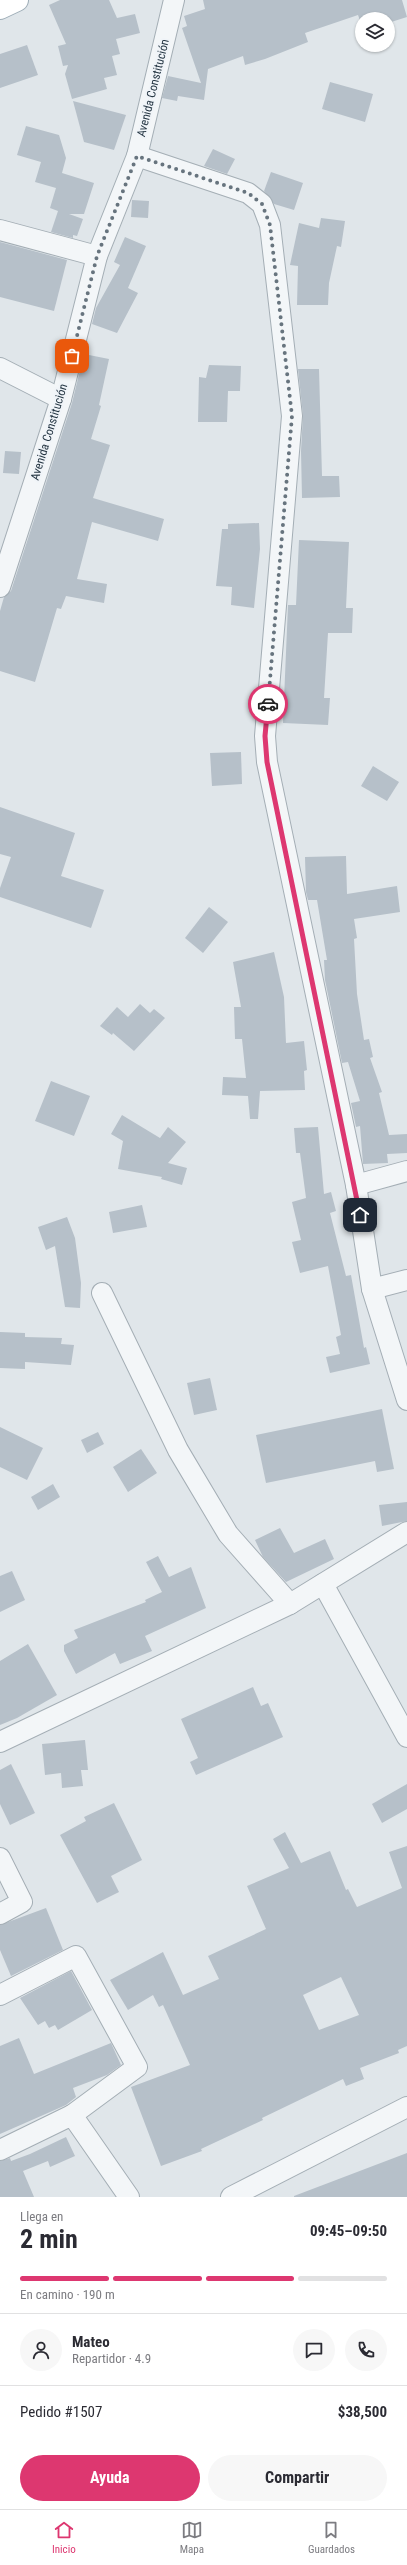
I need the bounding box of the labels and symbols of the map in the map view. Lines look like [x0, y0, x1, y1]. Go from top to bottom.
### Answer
street label: Avenida Constitución [134, 37, 172, 138]
pin [55, 339, 89, 373]
street label: Avenida Constitución [28, 382, 70, 482]
courier [248, 684, 288, 724]
pin [343, 1198, 377, 1232]

